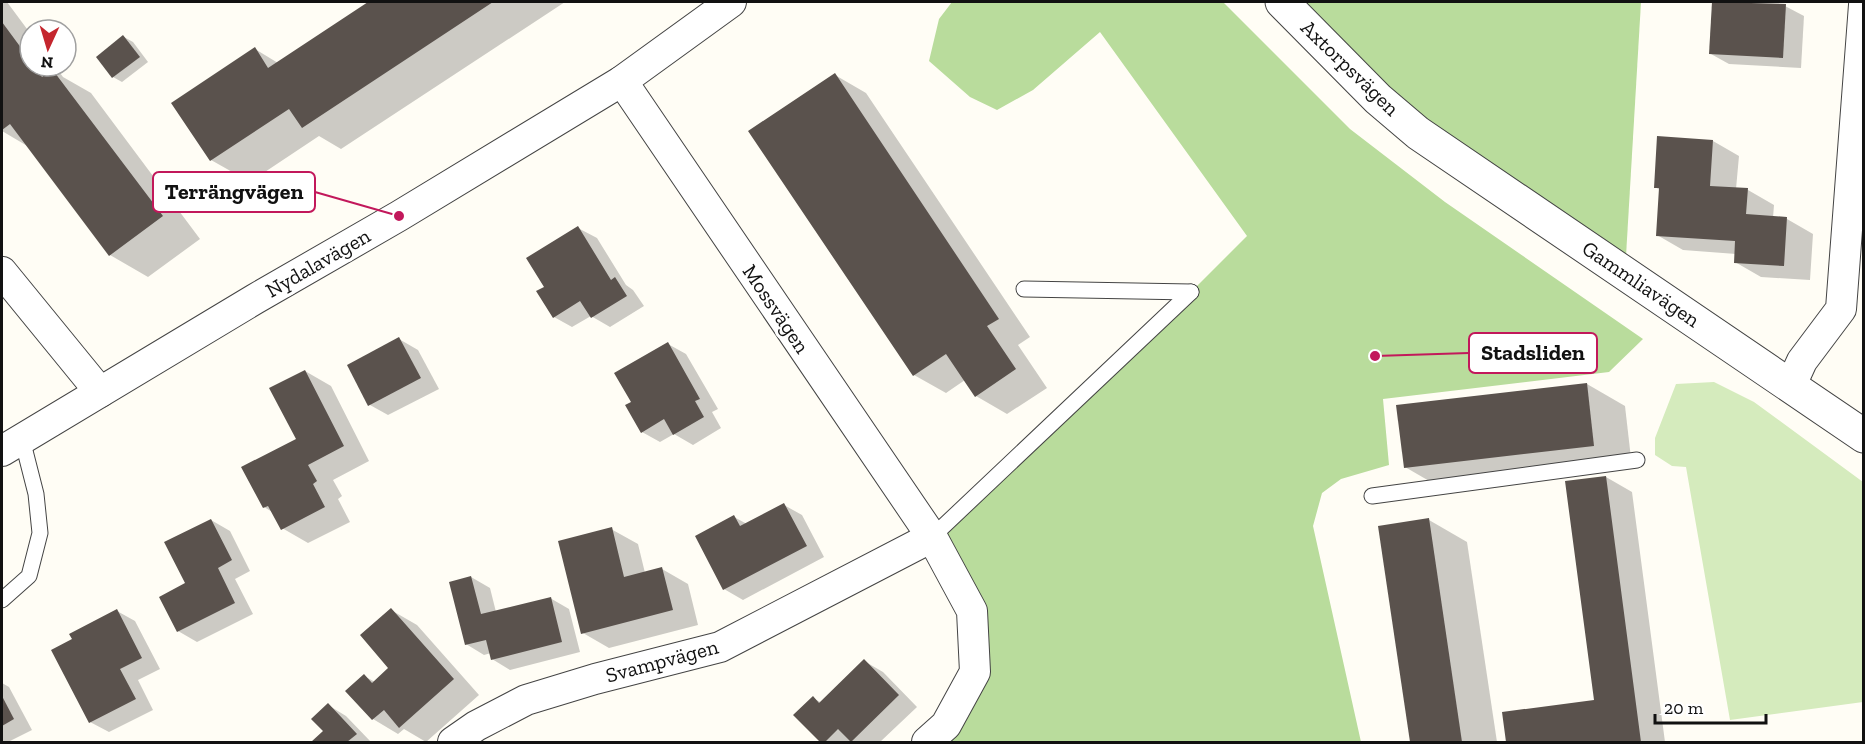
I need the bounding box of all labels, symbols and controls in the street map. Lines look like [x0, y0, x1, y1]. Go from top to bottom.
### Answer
street label: Axtorpsvägen [1296, 15, 1405, 121]
north arrow [18, 18, 78, 78]
text: N [40, 53, 54, 72]
callout: Terrängvägen [153, 172, 315, 212]
text: Terrängvägen [165, 178, 303, 205]
street label: Nydalavägen [261, 223, 374, 303]
street label: Gammliavägen [1578, 235, 1705, 332]
street label: Mossvägen [738, 260, 815, 358]
callout: Stadsliden [1469, 333, 1597, 373]
text: Stadsliden [1481, 339, 1585, 366]
street label: Svampvägen [603, 634, 721, 688]
scale bar [1655, 687, 1766, 725]
text: 20 m [1664, 697, 1704, 719]

